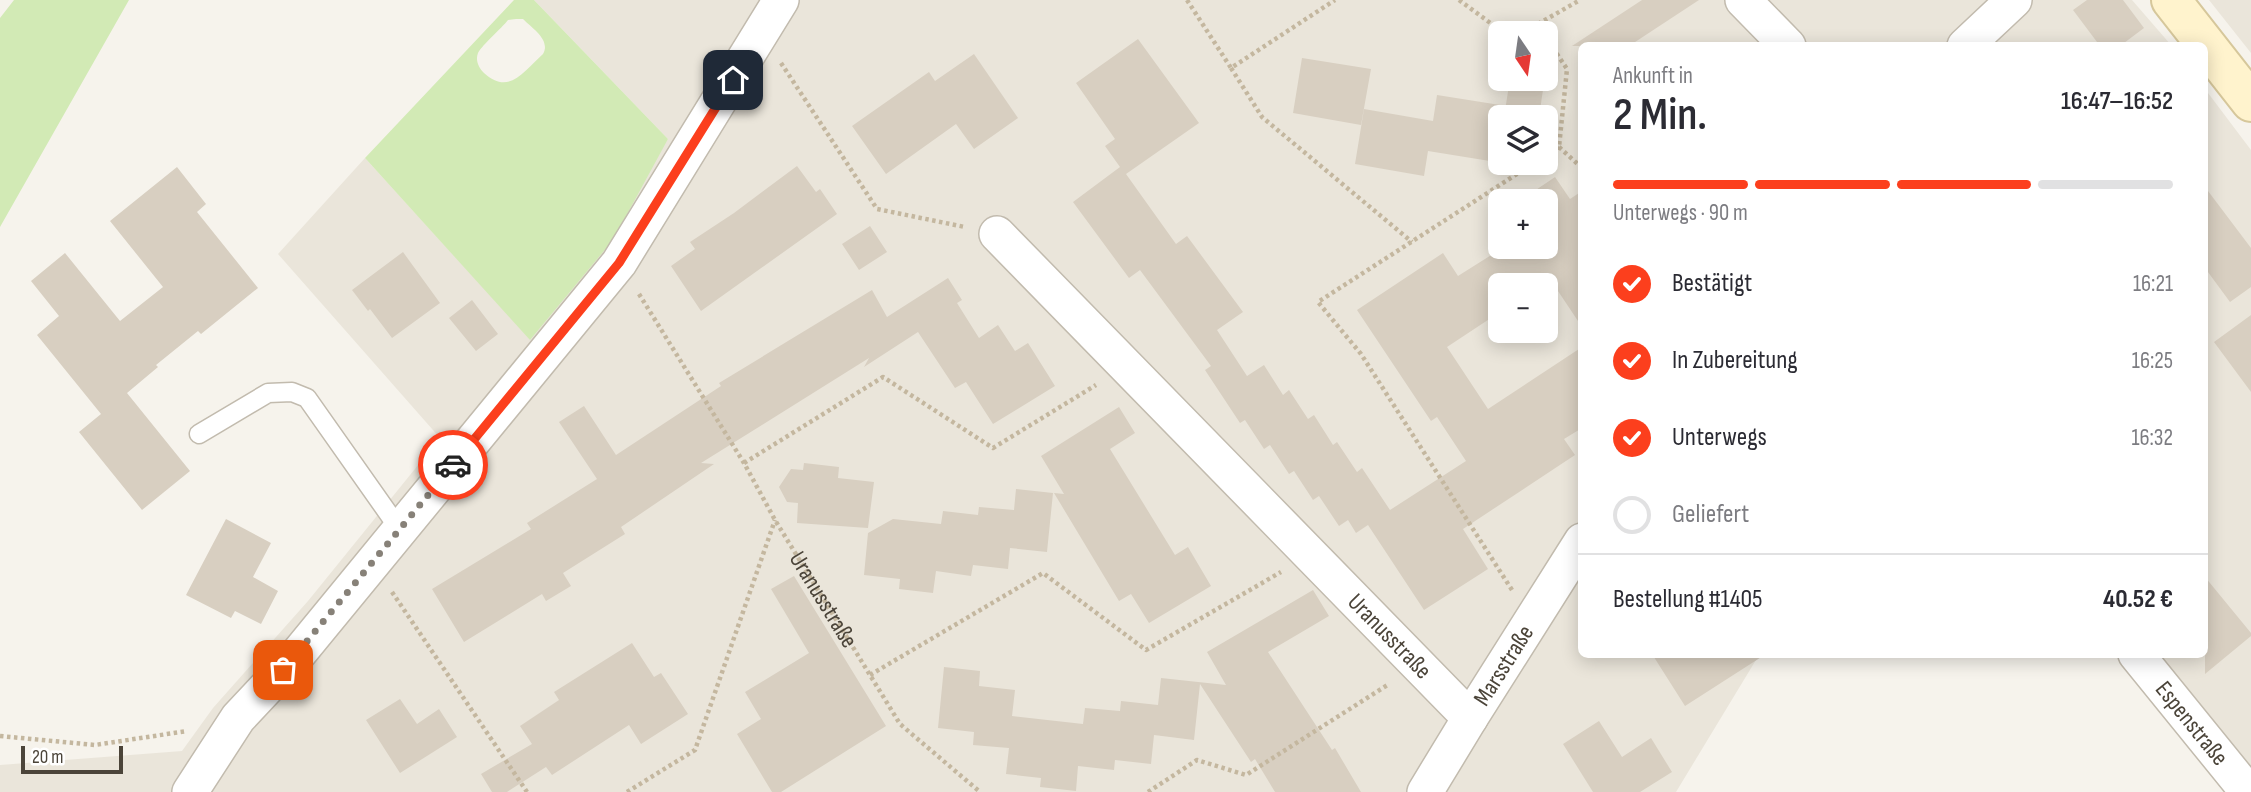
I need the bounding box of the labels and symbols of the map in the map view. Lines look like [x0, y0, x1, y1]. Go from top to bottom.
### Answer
north arrow [1488, 21, 1558, 91]
pin [703, 50, 763, 110]
courier [418, 430, 488, 500]
street label: Uranusstraße [783, 546, 864, 653]
street label: Uranusstraße [1342, 587, 1438, 685]
street label: Marsstraße [1467, 620, 1540, 711]
pin [253, 640, 313, 700]
street label: Espenstraße [2149, 675, 2235, 771]
scale bar [21, 743, 122, 775]

